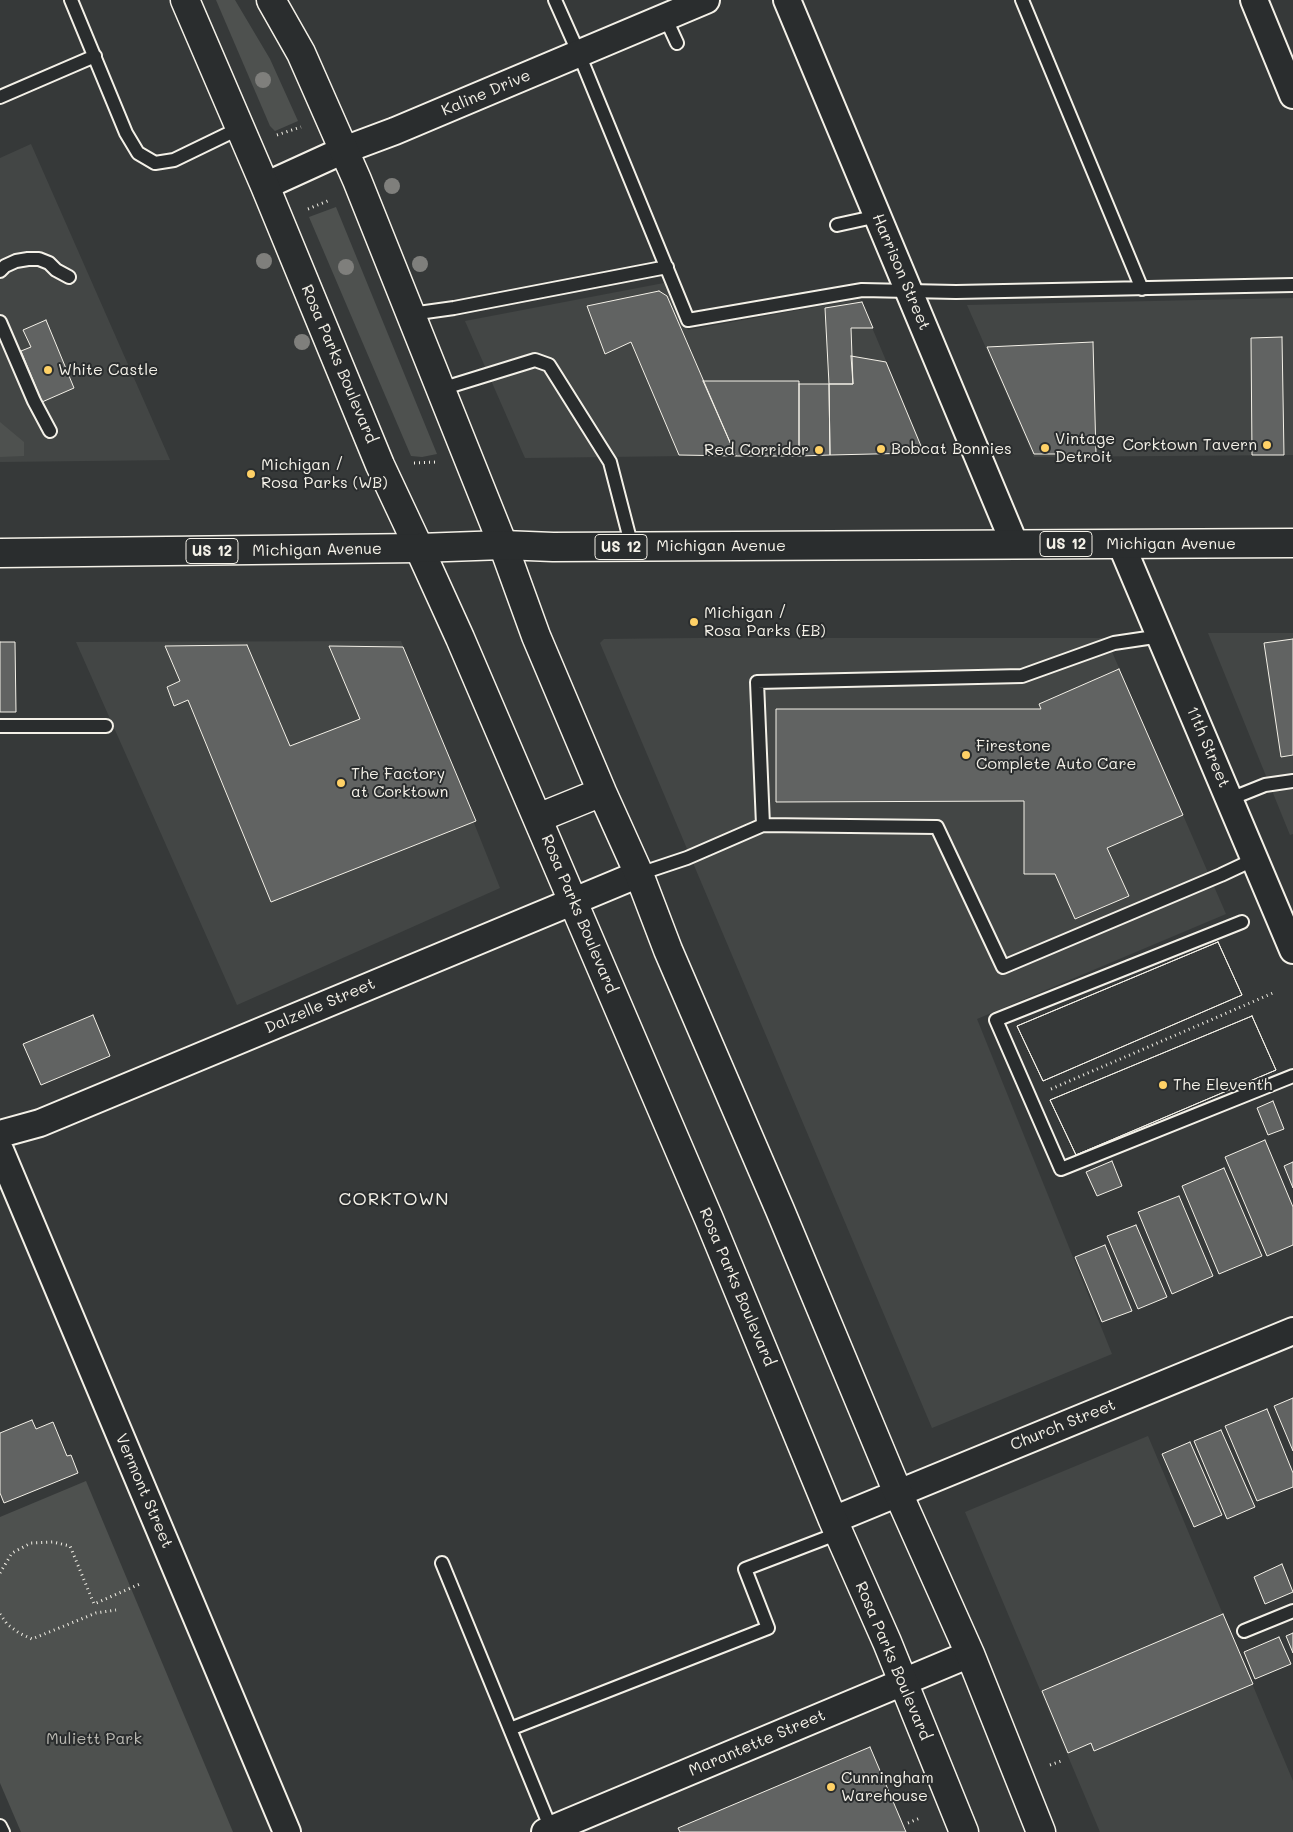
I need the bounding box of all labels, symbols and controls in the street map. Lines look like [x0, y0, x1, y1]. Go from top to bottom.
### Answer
street label: Kaline Drive [439, 66, 533, 120]
street label: Harrison Street [868, 211, 934, 333]
street label: Rosa Parks Boulevard [297, 282, 381, 446]
place label: White Castle [58, 360, 158, 380]
marker: White Castle [42, 364, 54, 376]
place label: Vintage Detroit [1055, 429, 1115, 467]
place label: Corktown Tavern [1122, 435, 1257, 455]
place label: Bobcat Bonnies [891, 439, 1012, 459]
marker: Corktown Tavern [1261, 439, 1273, 451]
place label: Red Corridor [704, 440, 809, 460]
marker: Vintage Detroit [1039, 442, 1051, 454]
marker: Bobcat Bonnies [875, 443, 887, 455]
marker: Red Corridor [813, 444, 825, 456]
place label: Michigan / Rosa Parks (WB) [261, 455, 388, 493]
marker: Michigan / Rosa Parks (WB) [245, 468, 257, 480]
road number: US 12 [1040, 532, 1092, 556]
road number: US 12 [595, 534, 647, 560]
street label: Michigan Avenue [1106, 534, 1236, 554]
street label: Michigan Avenue [656, 536, 786, 556]
road number: US 12 [186, 538, 238, 564]
street label: Michigan Avenue [252, 539, 382, 561]
place label: Michigan / Rosa Parks (EB) [704, 603, 826, 641]
marker: Michigan / Rosa Parks (EB) [688, 616, 700, 628]
street label: 11th Street [1182, 703, 1234, 791]
place label: Firestone Complete Auto Care [976, 736, 1136, 774]
marker: Firestone Complete Auto Care [960, 749, 972, 761]
place label: The Factory at Corktown [351, 764, 448, 802]
marker: The Factory at Corktown [335, 777, 347, 789]
street label: Rosa Parks Boulevard [537, 832, 621, 996]
street label: Dalzelle Street [262, 974, 378, 1038]
place label: The Eleventh [1173, 1075, 1272, 1095]
marker: The Eleventh [1157, 1079, 1169, 1091]
district label: CORKTOWN [338, 1188, 450, 1210]
street label: Rosa Parks Boulevard [695, 1205, 779, 1369]
street label: Church Street [1008, 1395, 1118, 1455]
street label: Vermont Street [111, 1431, 177, 1551]
street label: Rosa Parks Boulevard [851, 1579, 935, 1743]
street label: Marantette Street [686, 1706, 828, 1780]
park label: Muliett Park [46, 1729, 142, 1749]
place label: Cunningham Warehouse [841, 1768, 934, 1806]
marker: Cunningham Warehouse [825, 1781, 837, 1793]

